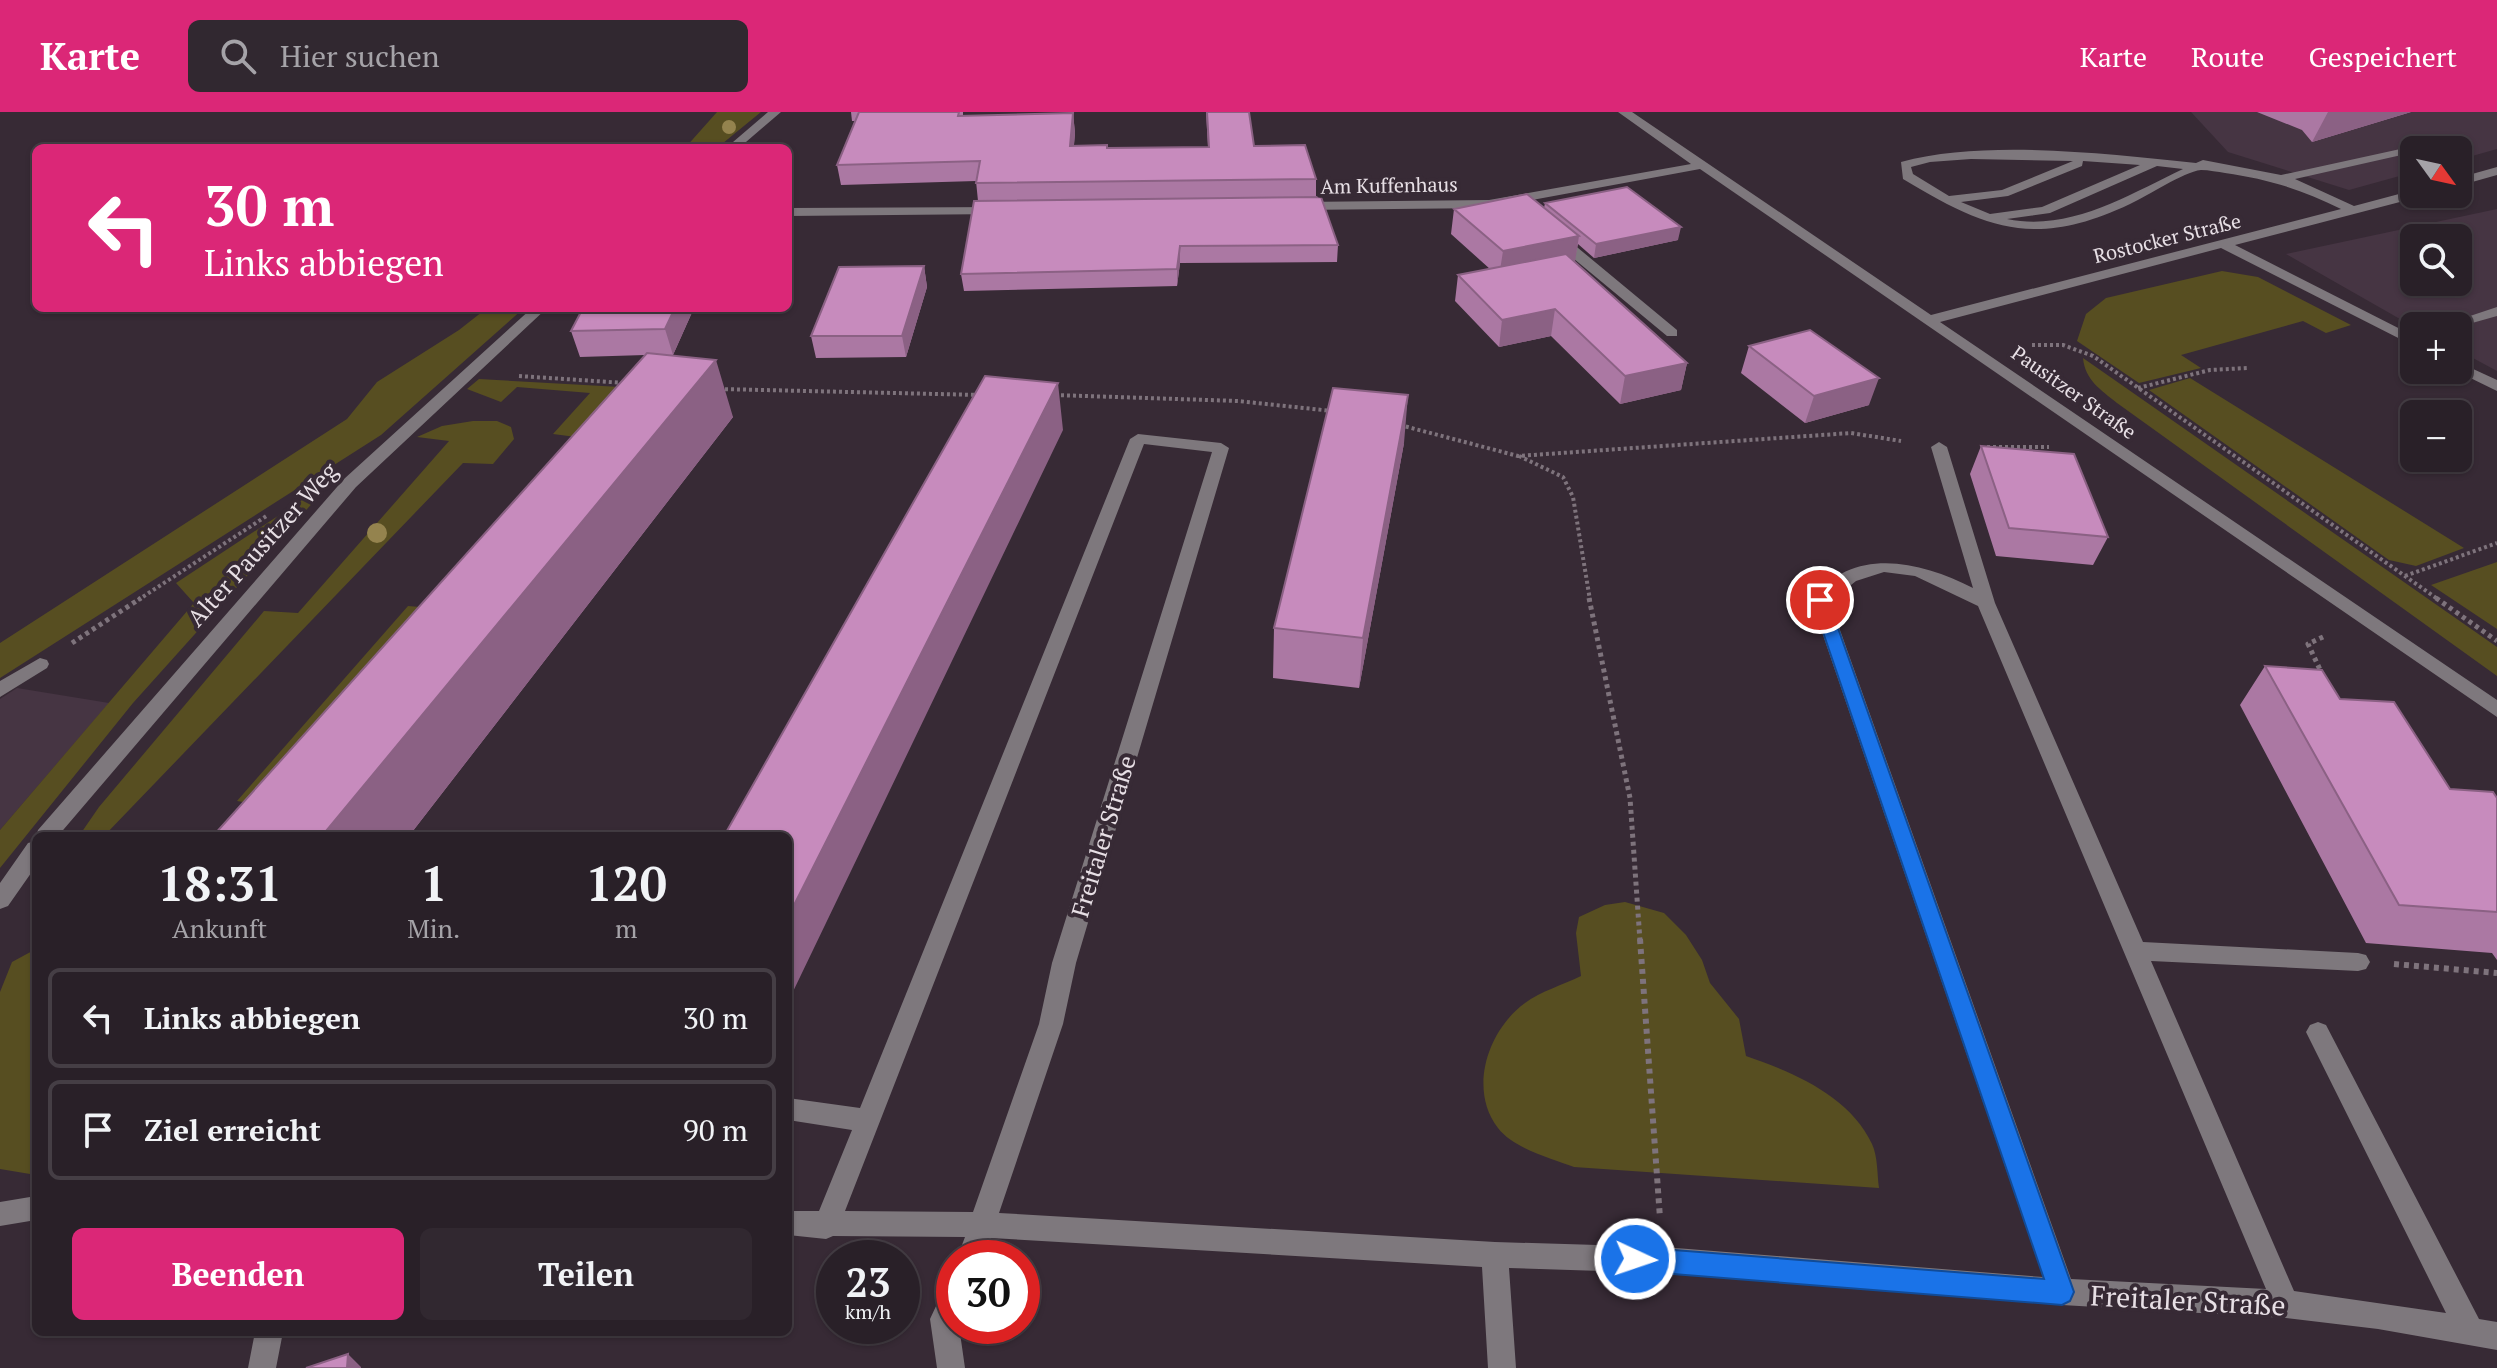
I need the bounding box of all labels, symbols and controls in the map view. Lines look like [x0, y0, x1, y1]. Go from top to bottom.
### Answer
search box [188, 20, 748, 92]
text: Karte [40, 31, 140, 81]
icon: search [216, 34, 260, 78]
text: Hier suchen [280, 36, 440, 76]
text: Karte [2080, 38, 2147, 75]
text: Route [2191, 38, 2264, 75]
text: Gespeichert [2308, 38, 2457, 75]
north arrow [2400, 136, 2472, 208]
map controls [2400, 136, 2472, 472]
text: 30 m [204, 168, 334, 242]
street label: Am Kuffenhaus [1320, 170, 1458, 200]
icon: left [72, 176, 176, 280]
street label: Rostocker Straße [2090, 207, 2244, 269]
button: search [2400, 224, 2472, 296]
text: Links abbiegen [204, 239, 444, 286]
button: + [2400, 312, 2472, 384]
street label: Pausitzer Straße [2006, 339, 2142, 445]
button: − [2400, 400, 2472, 472]
street label: Alter Pausitzer Weg [180, 455, 345, 633]
pin [1786, 566, 1854, 634]
icon: arrive [1798, 578, 1842, 622]
street label: Freitaler Straße [1063, 751, 1143, 921]
text: 18:31 [157, 851, 282, 915]
text: 1 [420, 851, 447, 915]
text: 120 [585, 851, 667, 915]
text: Ankunft [172, 911, 267, 945]
text: Min. [407, 911, 460, 945]
text: m [615, 911, 637, 945]
icon: left [76, 996, 120, 1040]
text: Links abbiegen [144, 998, 360, 1038]
text: 30 m [683, 998, 748, 1038]
icon: arrive [76, 1108, 120, 1152]
text: Ziel erreicht [144, 1110, 321, 1150]
text: 90 m [683, 1110, 748, 1150]
position arrow [1593, 1217, 1677, 1301]
button: Beenden [72, 1228, 404, 1320]
button: Teilen [420, 1228, 752, 1320]
speed limit sign: 30 [936, 1240, 1040, 1344]
text: 23 [845, 1255, 891, 1308]
street label: Freitaler Straße [2089, 1276, 2287, 1324]
text: km/h [845, 1298, 891, 1325]

